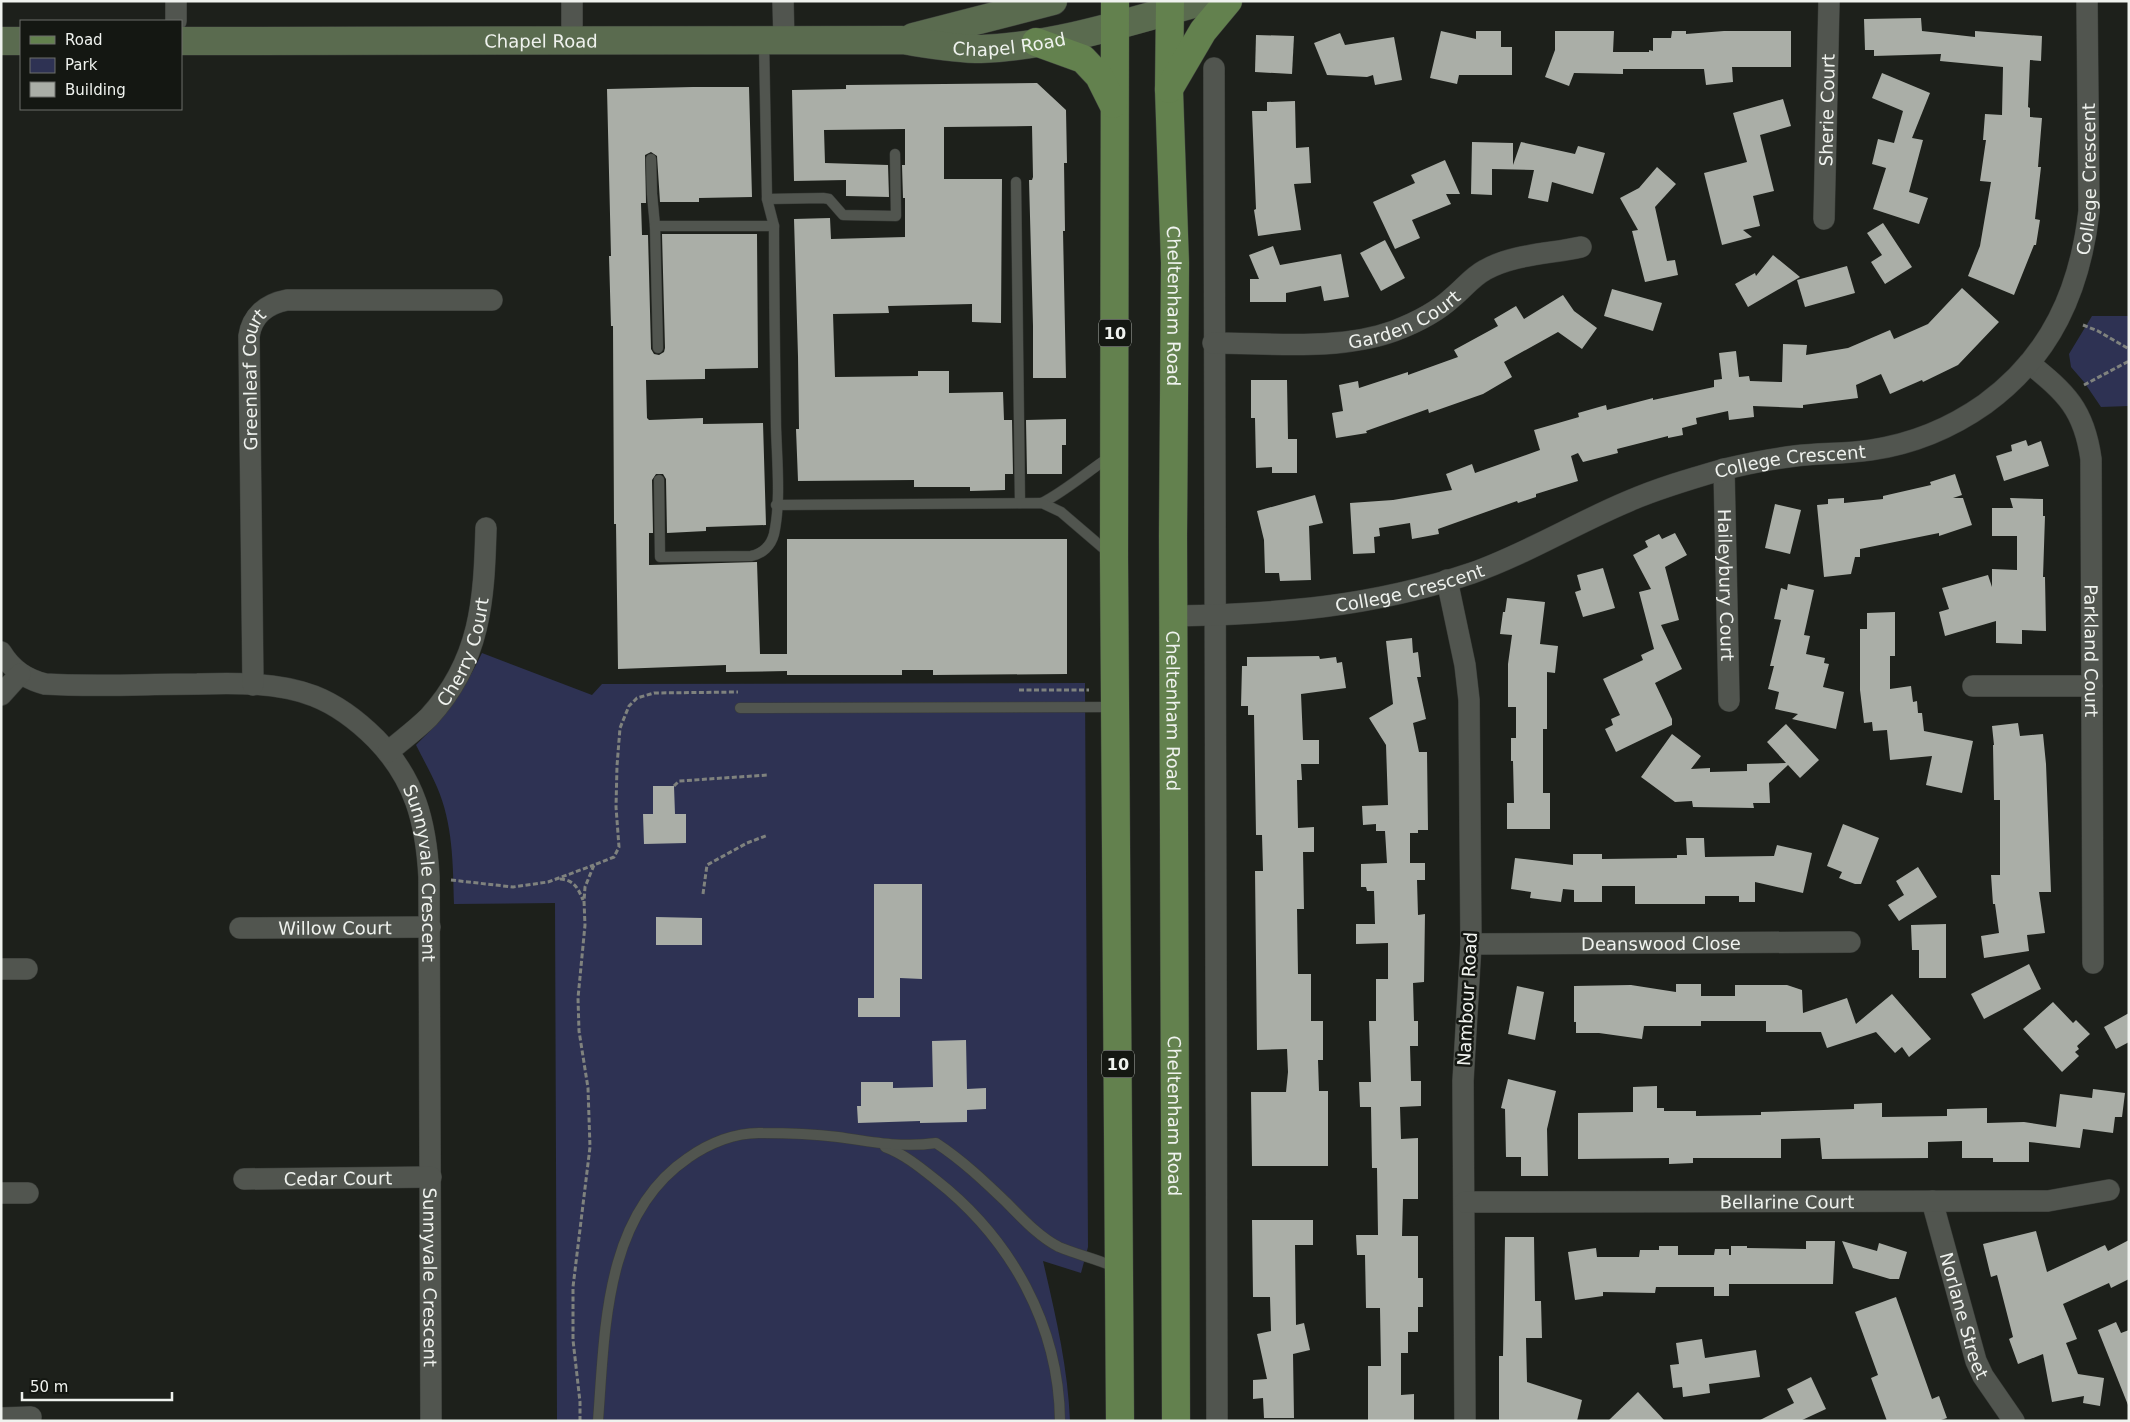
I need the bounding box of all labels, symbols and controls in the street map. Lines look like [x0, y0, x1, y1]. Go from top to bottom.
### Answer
legend [20, 20, 182, 110]
street label: Chapel Road [952, 28, 1067, 60]
street label: Chapel Road [484, 30, 598, 51]
text: Road [65, 31, 103, 49]
street label: Sherie Court [1815, 53, 1838, 167]
text: Park [65, 56, 98, 74]
text: Building [65, 81, 126, 99]
street label: College Crescent [2071, 103, 2099, 257]
street label: Cheltenham Road [1163, 225, 1186, 386]
street label: Garden Court [1347, 285, 1464, 352]
street label: Greenleaf Court [238, 304, 270, 451]
road number: 10 [1099, 319, 1131, 346]
street label: College Crescent [1712, 440, 1867, 482]
street label: Haileybury Court [1714, 509, 1739, 661]
street label: College Crescent [1334, 559, 1487, 615]
street label: Parkland Court [2081, 584, 2103, 717]
street label: Cherry Court [432, 596, 492, 710]
street label: Cheltenham Road [1163, 631, 1184, 791]
street label: Sunnyvale Crescent [399, 781, 440, 962]
street label: Willow Court [278, 917, 392, 938]
street label: Nambour Road [1453, 931, 1481, 1067]
street label: Deanswood Close [1581, 932, 1741, 954]
street label: Cheltenham Road [1164, 1036, 1186, 1196]
road number: 10 [1102, 1050, 1134, 1078]
street label: Cedar Court [284, 1167, 392, 1189]
street label: Sunnyvale Crescent [420, 1188, 441, 1367]
street label: Bellarine Court [1720, 1191, 1854, 1212]
street label: Norlane Street [1936, 1250, 1993, 1382]
scale bar [22, 1370, 172, 1402]
text: 50 m [30, 1378, 68, 1396]

